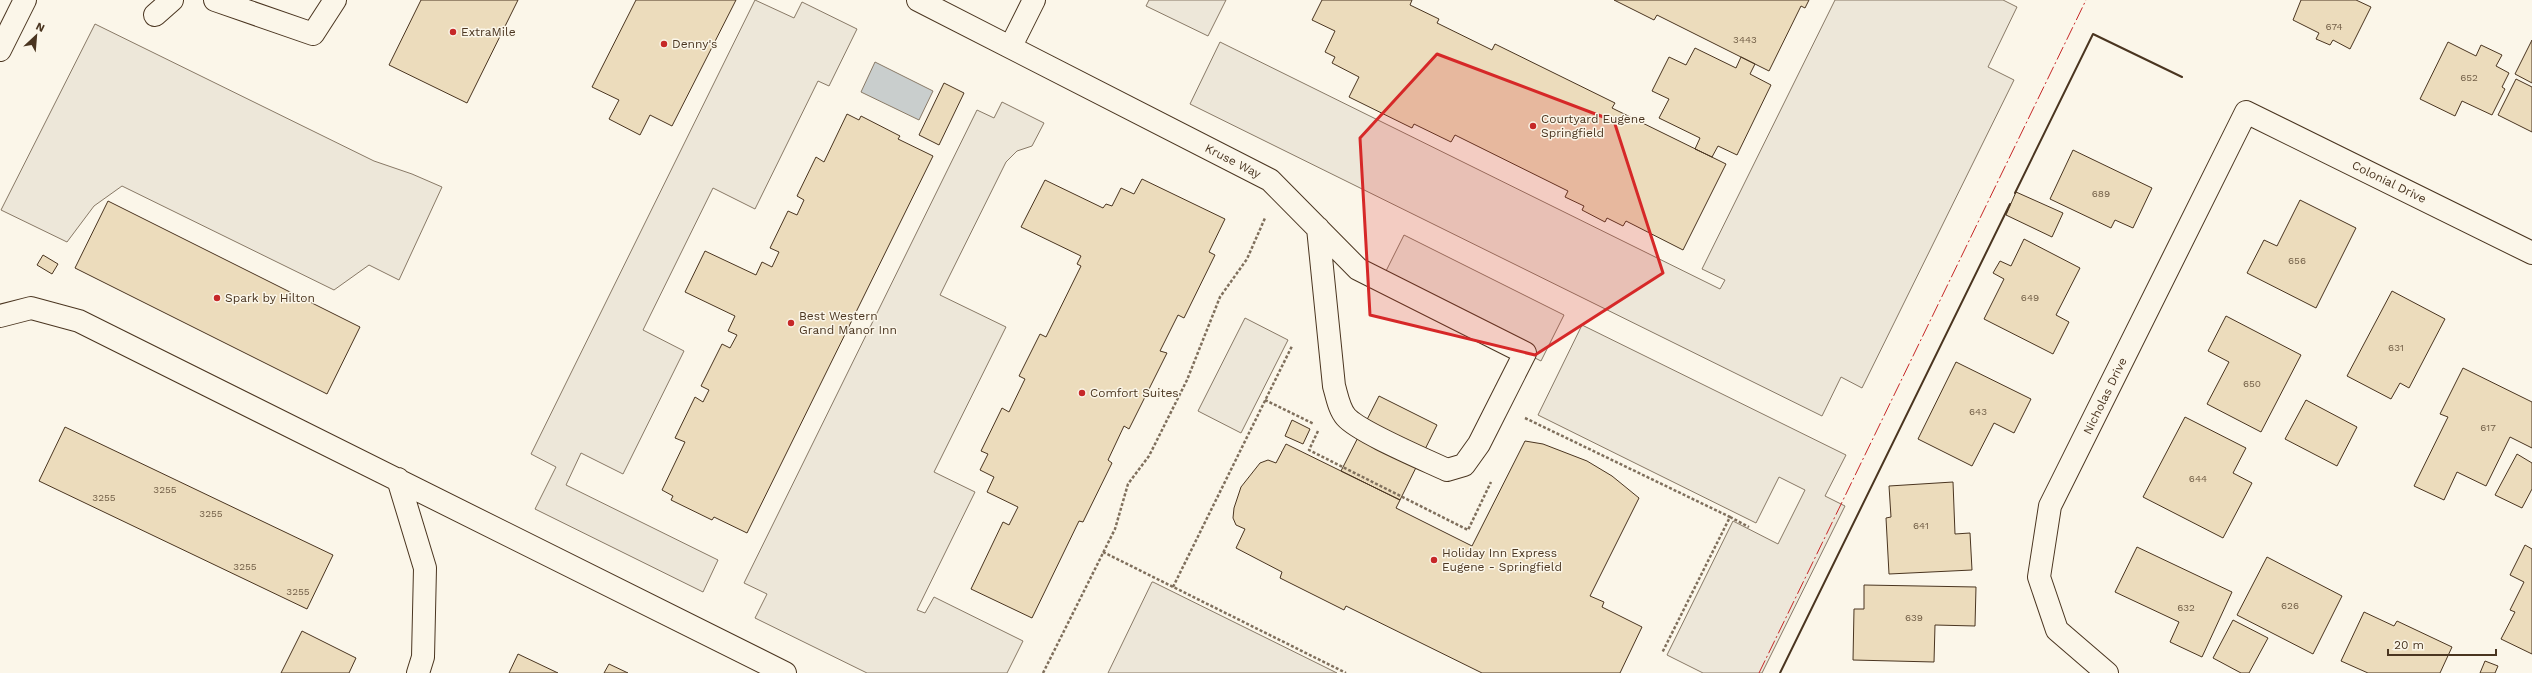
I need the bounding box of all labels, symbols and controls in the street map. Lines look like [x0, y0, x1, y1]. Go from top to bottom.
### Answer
north arrow [16, 16, 56, 56]
text: N [34, 20, 47, 35]
house number: 674 [2325, 21, 2343, 32]
place label: ExtraMile [461, 25, 516, 39]
marker: ExtraMile [448, 27, 458, 37]
house number: 3443 [1733, 34, 1757, 45]
place label: Denny's [672, 37, 717, 51]
marker: Denny's [659, 39, 669, 49]
house number: 652 [2460, 72, 2478, 83]
place label: Courtyard Eugene Springfield [1541, 112, 1645, 140]
marker: Courtyard Eugene Springfield [1528, 121, 1538, 131]
street label: Kruse Way [1203, 141, 1264, 181]
street label: Colonial Drive [2350, 158, 2428, 206]
house number: 689 [2092, 188, 2110, 199]
house number: 656 [2288, 255, 2306, 266]
place label: Spark by Hilton [225, 291, 315, 305]
house number: 649 [2021, 292, 2039, 303]
marker: Spark by Hilton [212, 293, 222, 303]
place label: Best Western Grand Manor Inn [799, 309, 897, 337]
marker: Best Western Grand Manor Inn [786, 318, 796, 328]
house number: 631 [2388, 342, 2404, 353]
street label: Nicholas Drive [2080, 355, 2130, 437]
house number: 650 [2243, 378, 2261, 389]
place label: Comfort Suites [1090, 386, 1179, 400]
marker: Comfort Suites [1077, 388, 1087, 398]
house number: 643 [1969, 406, 1987, 417]
house number: 617 [2480, 422, 2496, 433]
house number: 644 [2189, 473, 2207, 484]
house number: 3255 [153, 484, 177, 495]
house number: 3255 [92, 492, 116, 503]
house number: 3255 [199, 508, 223, 519]
house number: 641 [1913, 520, 1929, 531]
place label: Holiday Inn Express Eugene - Springfield [1442, 546, 1562, 574]
marker: Holiday Inn Express Eugene - Springfield [1429, 555, 1439, 565]
house number: 3255 [233, 561, 257, 572]
house number: 3255 [286, 586, 310, 597]
house number: 626 [2281, 600, 2299, 611]
house number: 632 [2177, 602, 2195, 613]
house number: 639 [1905, 612, 1923, 623]
scale bar [2388, 631, 2496, 657]
text: 20 m [2394, 638, 2424, 652]

